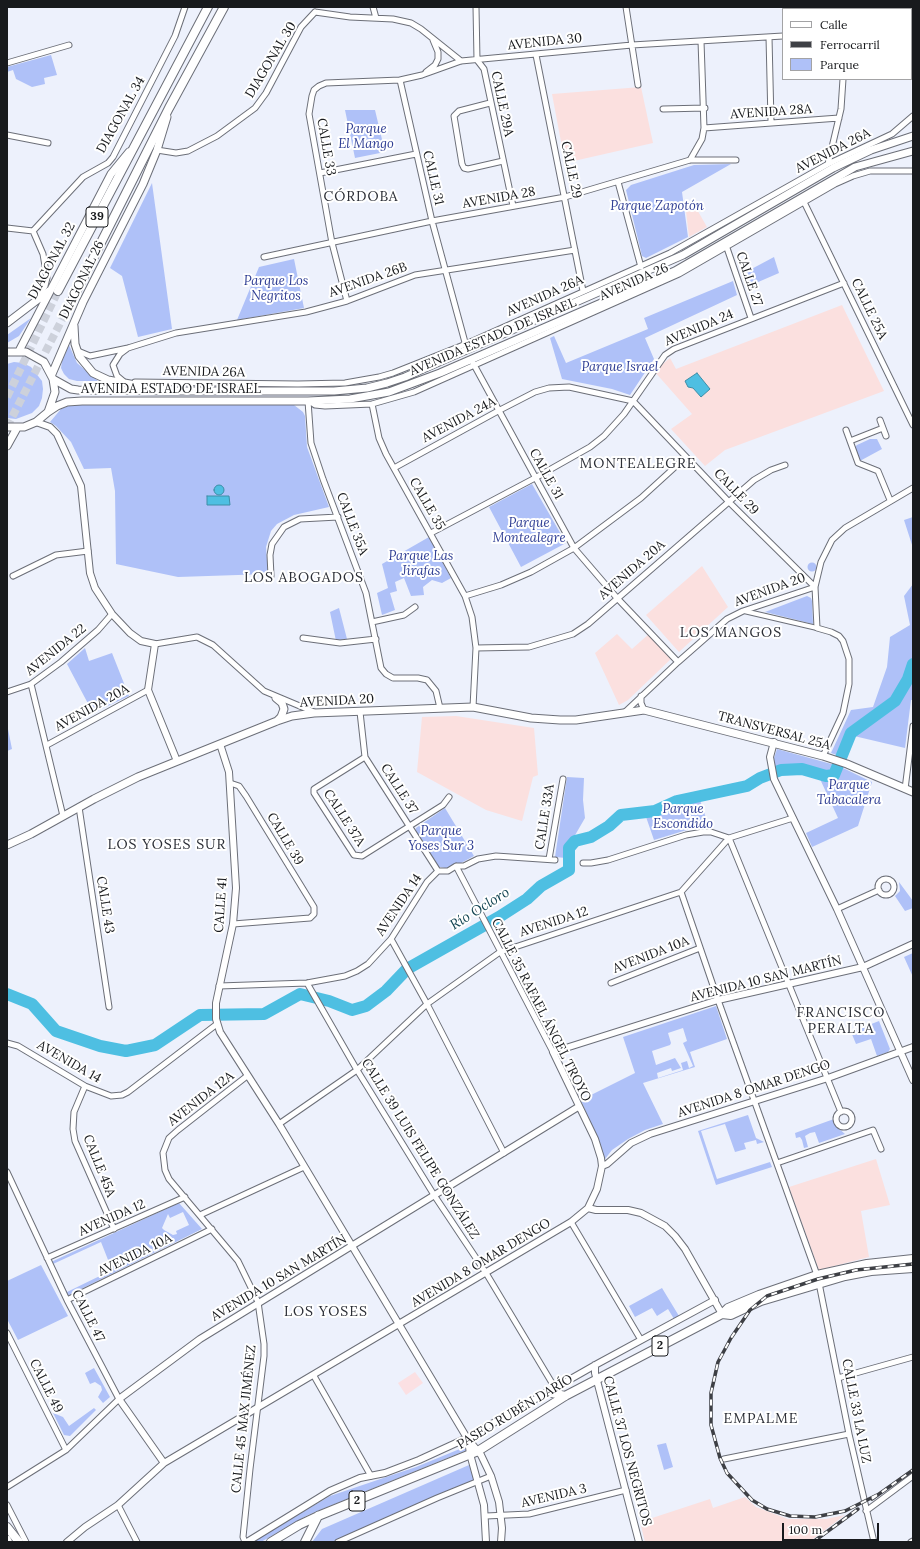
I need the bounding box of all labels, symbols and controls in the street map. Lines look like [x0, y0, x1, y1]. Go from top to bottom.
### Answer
legend [782, 8, 912, 80]
text: Calle [820, 17, 848, 32]
street label: DIAGONAL 30 [242, 19, 300, 101]
street label: AVENIDA 30 [507, 30, 583, 54]
text: Ferrocarril [820, 37, 880, 52]
text: Parque [820, 57, 859, 72]
street label: CALLE 29A [487, 70, 517, 138]
street label: DIAGONAL 34 [94, 74, 148, 156]
street label: AVENIDA 28A [730, 101, 812, 123]
street label: CALLE 33 [313, 117, 339, 177]
park label: Parque El Mango [338, 121, 394, 152]
street label: AVENIDA 26A [793, 125, 873, 177]
street label: CALLE 29 [557, 140, 585, 200]
street label: CALLE 31 [419, 149, 447, 207]
street label: AVENIDA 28 [461, 184, 537, 212]
district label: CÓRDOBA [323, 189, 399, 205]
park label: Parque Zapotón [610, 198, 704, 214]
road number: 39 [86, 207, 108, 227]
street label: DIAGONAL 32 [25, 220, 79, 302]
street label: DIAGONAL 26 [56, 238, 108, 322]
street label: CALLE 27 [732, 250, 766, 308]
street label: AVENIDA 26B [327, 259, 409, 301]
street label: AVENIDA 26 [597, 260, 671, 304]
street label: AVENIDA 26A [504, 272, 586, 320]
park label: Parque Los Negritos [244, 273, 308, 304]
street label: CALLE 25A [848, 276, 890, 342]
street label: AVENIDA ESTADO DE ISRAEL [407, 295, 579, 379]
street label: AVENIDA 24 [662, 307, 736, 349]
park label: Parque Israel [581, 359, 659, 375]
street label: AVENIDA 26A [163, 363, 245, 381]
street label: AVENIDA ESTADO DE ISRAEL [81, 381, 261, 397]
street label: AVENIDA 24A [419, 394, 499, 446]
street label: CALLE 31 [526, 446, 566, 502]
district label: MONTEALEGRE [580, 456, 696, 472]
street label: CALLE 29 [710, 466, 762, 518]
street label: CALLE 35 [406, 475, 448, 533]
street label: CALLE 35A [333, 490, 371, 558]
park label: Parque Montealegre [492, 515, 566, 546]
street label: AVENIDA 20A [596, 537, 668, 603]
park label: Parque Las Jirafas [389, 548, 453, 579]
district label: LOS ABOGADOS [244, 570, 364, 586]
street label: AVENIDA 20 [732, 570, 808, 610]
street label: AVENIDA 22 [23, 621, 89, 679]
district label: LOS MANGOS [680, 625, 782, 641]
street label: AVENIDA 20A [52, 681, 132, 735]
street label: AVENIDA 20 [299, 691, 375, 711]
street label: TRANSVERSAL 25A [716, 708, 832, 754]
street label: CALLE 37 [377, 761, 421, 817]
park label: Parque Tabacalera [817, 777, 881, 808]
street label: CALLE 33A [532, 783, 558, 851]
street label: CALLE 37A [320, 787, 368, 849]
park label: Parque Escondido [653, 801, 713, 832]
street label: CALLE 39 [263, 810, 307, 868]
park label: Parque Yoses Sur 3 [408, 823, 474, 854]
district label: LOS YOSES SUR [108, 837, 226, 853]
street label: AVENIDA 14 [373, 871, 425, 939]
street label: CALLE 43 [93, 875, 117, 935]
street label: CALLE 41 [211, 877, 231, 933]
water label: Río Ocloro [447, 884, 513, 934]
street label: AVENIDA 12 [518, 904, 590, 940]
street label: CALLE 35 RAFAEL ÁNGEL TROYO [488, 916, 594, 1104]
street label: AVENIDA 10A [611, 933, 691, 977]
street label: AVENIDA 10 SAN MARTÍN [689, 953, 843, 1005]
district label: FRANCISCO PERALTA [797, 1005, 885, 1038]
street label: AVENIDA 14 [34, 1037, 104, 1087]
street label: CALLE 39 LUIS FELIPE GONZÁLEZ [358, 1056, 482, 1242]
street label: AVENIDA 8 OMAR DENGO [676, 1057, 832, 1121]
street label: AVENIDA 12A [165, 1068, 237, 1130]
street label: CALLE 45A [79, 1133, 119, 1199]
street label: AVENIDA 12 [76, 1196, 148, 1240]
street label: AVENIDA 8 OMAR DENGO [409, 1215, 553, 1311]
street label: AVENIDA 10A [95, 1230, 175, 1280]
street label: AVENIDA 10 SAN MARTÍN [208, 1231, 350, 1325]
street label: CALLE 47 [68, 1287, 108, 1345]
district label: LOS YOSES [284, 1304, 368, 1320]
road number: 2 [652, 1336, 668, 1356]
street label: CALLE 45 MAX JIMÉNEZ [228, 1344, 260, 1494]
street label: CALLE 49 [26, 1357, 66, 1415]
street label: CALLE 33 LA LUZ [838, 1358, 874, 1464]
street label: PASEO RUBÉN DARÍO [454, 1371, 576, 1453]
street label: CALLE 37 LOS NEGRITOS [599, 1374, 655, 1528]
district label: EMPALME [724, 1411, 798, 1427]
street label: AVENIDA 3 [520, 1481, 588, 1511]
road number: 2 [349, 1491, 365, 1511]
scale bar [784, 1515, 881, 1541]
text: 100 m [789, 1522, 822, 1537]

